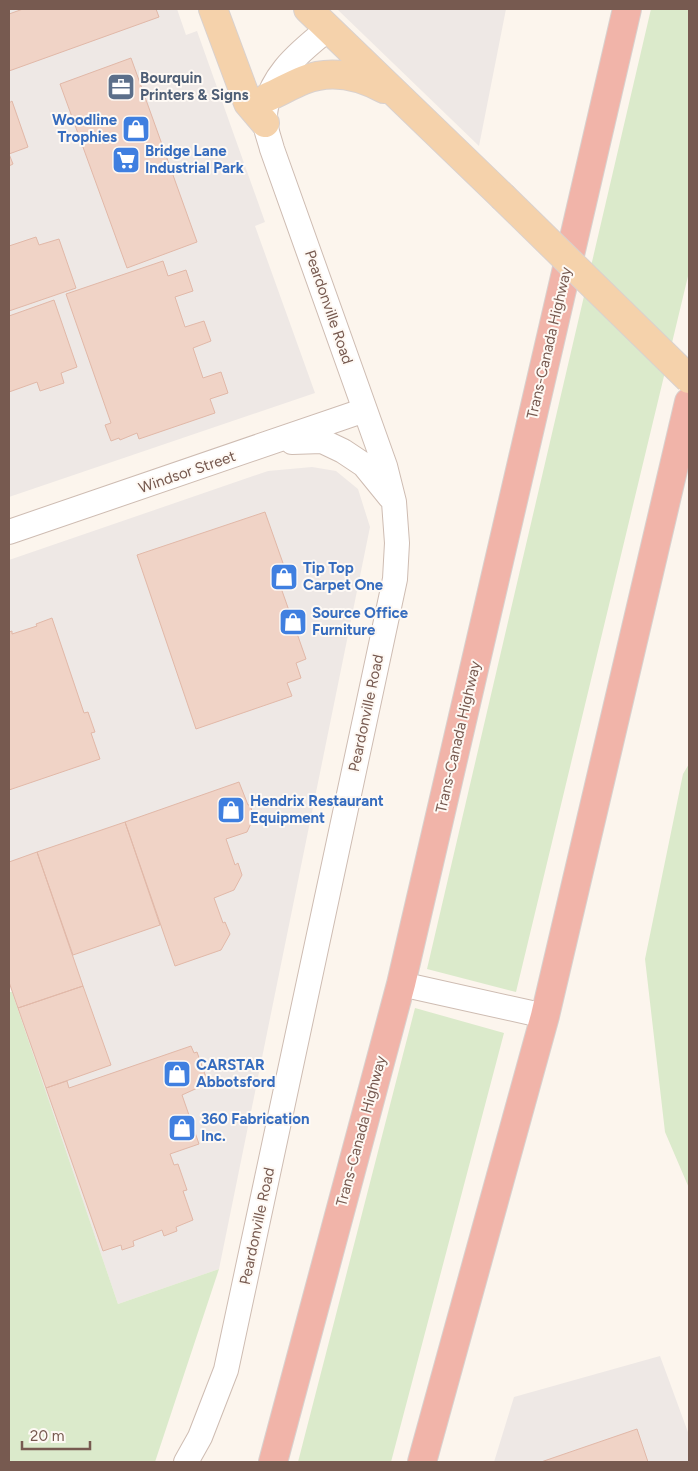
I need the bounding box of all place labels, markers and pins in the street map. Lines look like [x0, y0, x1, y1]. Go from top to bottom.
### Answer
place label: Bourquin Printers & Signs [140, 69, 248, 104]
office icon: Bourquin Printers & Signs [106, 72, 136, 102]
place label: Woodline Trophies [52, 111, 118, 146]
shop icon: Woodline Trophies [121, 114, 151, 144]
place label: Bridge Lane Industrial Park [145, 142, 244, 177]
supermarket icon: Bridge Lane Industrial Park [111, 145, 141, 175]
place label: Tip Top Carpet One [303, 559, 384, 594]
shop icon: Tip Top Carpet One [269, 562, 299, 592]
place label: Source Office Furniture [312, 604, 409, 639]
shop icon: Source Office Furniture [278, 607, 308, 637]
place label: Hendrix Restaurant Equipment [250, 792, 384, 827]
shop icon: Hendrix Restaurant Equipment [216, 795, 246, 825]
place label: CARSTAR Abbotsford [196, 1056, 275, 1091]
shop icon: CARSTAR Abbotsford [162, 1059, 192, 1089]
place label: 360 Fabrication Inc. [201, 1110, 309, 1145]
shop icon: 360 Fabrication Inc. [167, 1113, 197, 1143]

